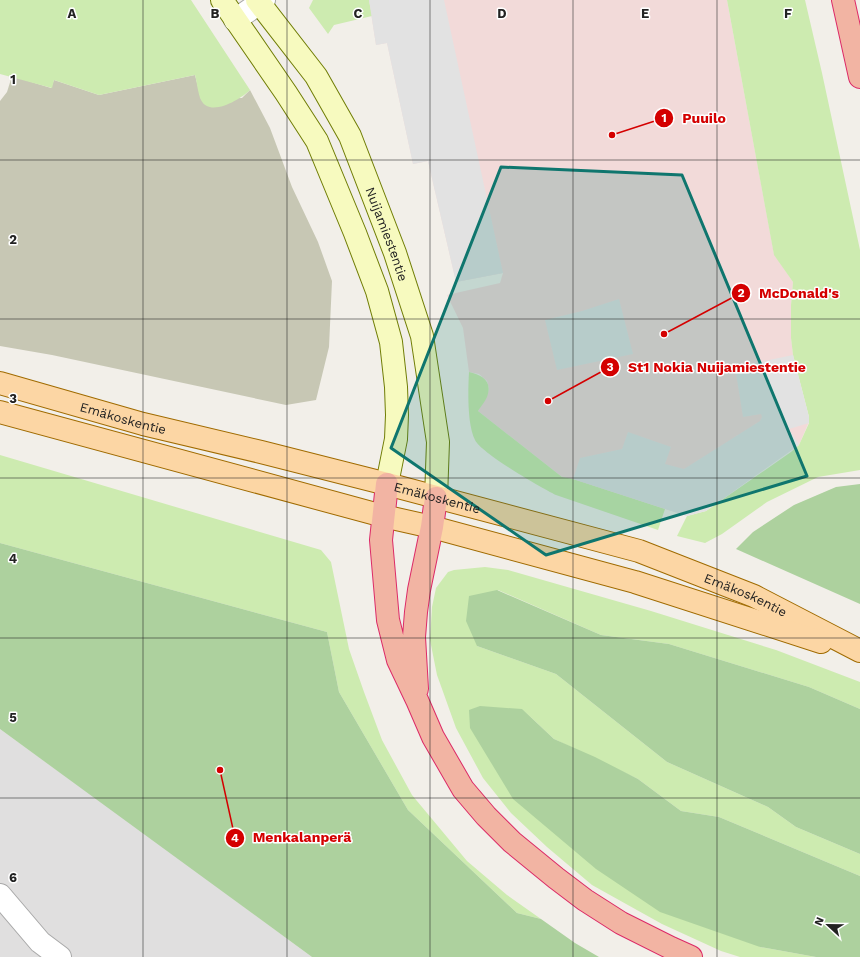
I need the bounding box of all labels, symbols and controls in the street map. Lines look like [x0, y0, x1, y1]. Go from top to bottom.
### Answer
text: A [68, 6, 77, 21]
text: B [211, 6, 220, 21]
text: C [354, 6, 363, 21]
text: D [497, 6, 507, 21]
text: E [641, 6, 649, 21]
text: F [784, 6, 792, 21]
text: 1 [10, 72, 16, 87]
callout: Puuilo [654, 105, 733, 131]
text: Puuilo [682, 110, 726, 126]
text: 1 [661, 111, 667, 125]
street label: Nuijamiestentie [363, 185, 411, 283]
text: 2 [9, 232, 17, 247]
callout: McDonald's [731, 280, 847, 306]
text: McDonald's [759, 285, 840, 301]
text: 2 [737, 286, 745, 300]
callout: St1 Nokia Nuijamiestentie [600, 354, 814, 380]
text: St1 Nokia Nuijamiestentie [628, 359, 806, 375]
text: 3 [606, 360, 614, 374]
text: 3 [9, 391, 17, 406]
street label: Emäkoskentie [78, 399, 168, 437]
street label: Emäkoskentie [392, 479, 482, 516]
text: 4 [9, 551, 18, 566]
street label: Emäkoskentie [702, 570, 790, 619]
text: 5 [9, 710, 17, 725]
callout: Menkalanperä [225, 825, 360, 851]
text: Menkalanperä [253, 829, 352, 845]
text: 4 [231, 831, 239, 845]
text: 6 [9, 870, 17, 885]
north arrow [808, 905, 848, 945]
text: N [812, 915, 827, 928]

